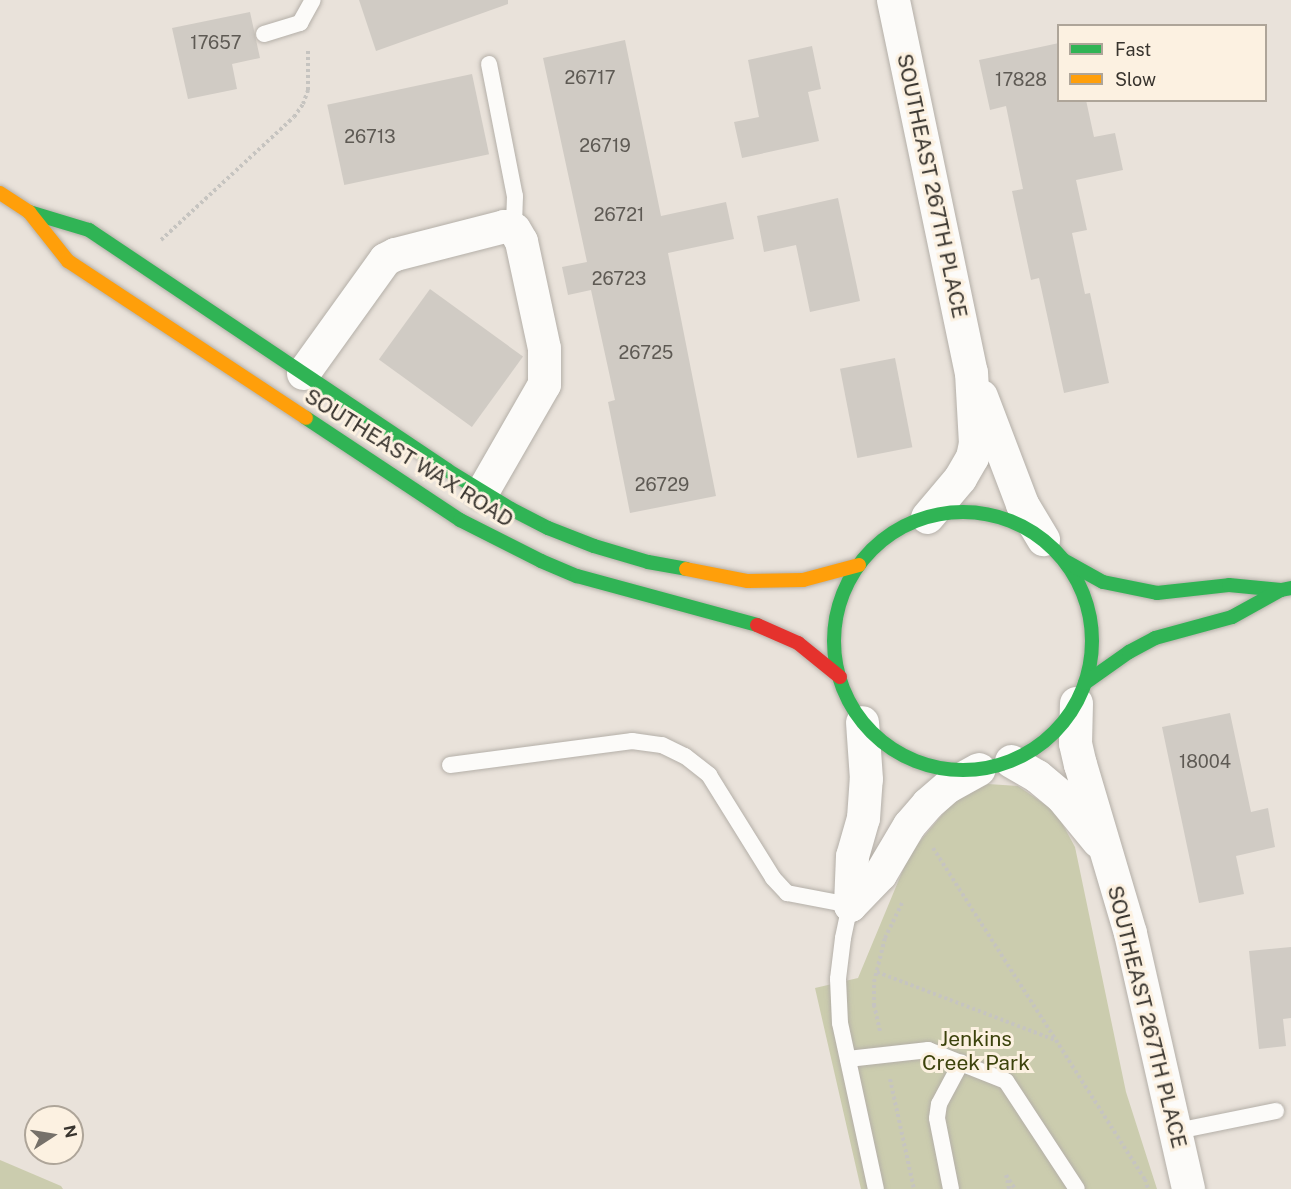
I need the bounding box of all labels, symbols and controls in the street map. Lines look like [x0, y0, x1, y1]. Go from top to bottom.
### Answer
legend [1057, 24, 1267, 102]
house number: 17657 [190, 32, 242, 54]
text: Fast [1115, 39, 1151, 60]
street label: SOUTHEAST 267TH PLACE [892, 51, 972, 321]
house number: 26717 [565, 67, 615, 89]
house number: 17828 [995, 69, 1047, 91]
text: Slow [1115, 69, 1156, 90]
house number: 26713 [344, 126, 396, 148]
house number: 26719 [579, 135, 631, 157]
house number: 26721 [594, 204, 644, 226]
house number: 26723 [592, 268, 646, 290]
house number: 26725 [619, 342, 673, 364]
street label: SOUTHEAST WAX ROAD [300, 383, 518, 533]
house number: 26729 [635, 474, 689, 496]
house number: 18004 [1179, 751, 1231, 773]
street label: SOUTHEAST 267TH PLACE [1102, 883, 1192, 1151]
park label: Jenkins Creek Park [922, 1026, 1030, 1076]
north arrow [24, 1105, 84, 1165]
text: N [60, 1123, 81, 1140]

